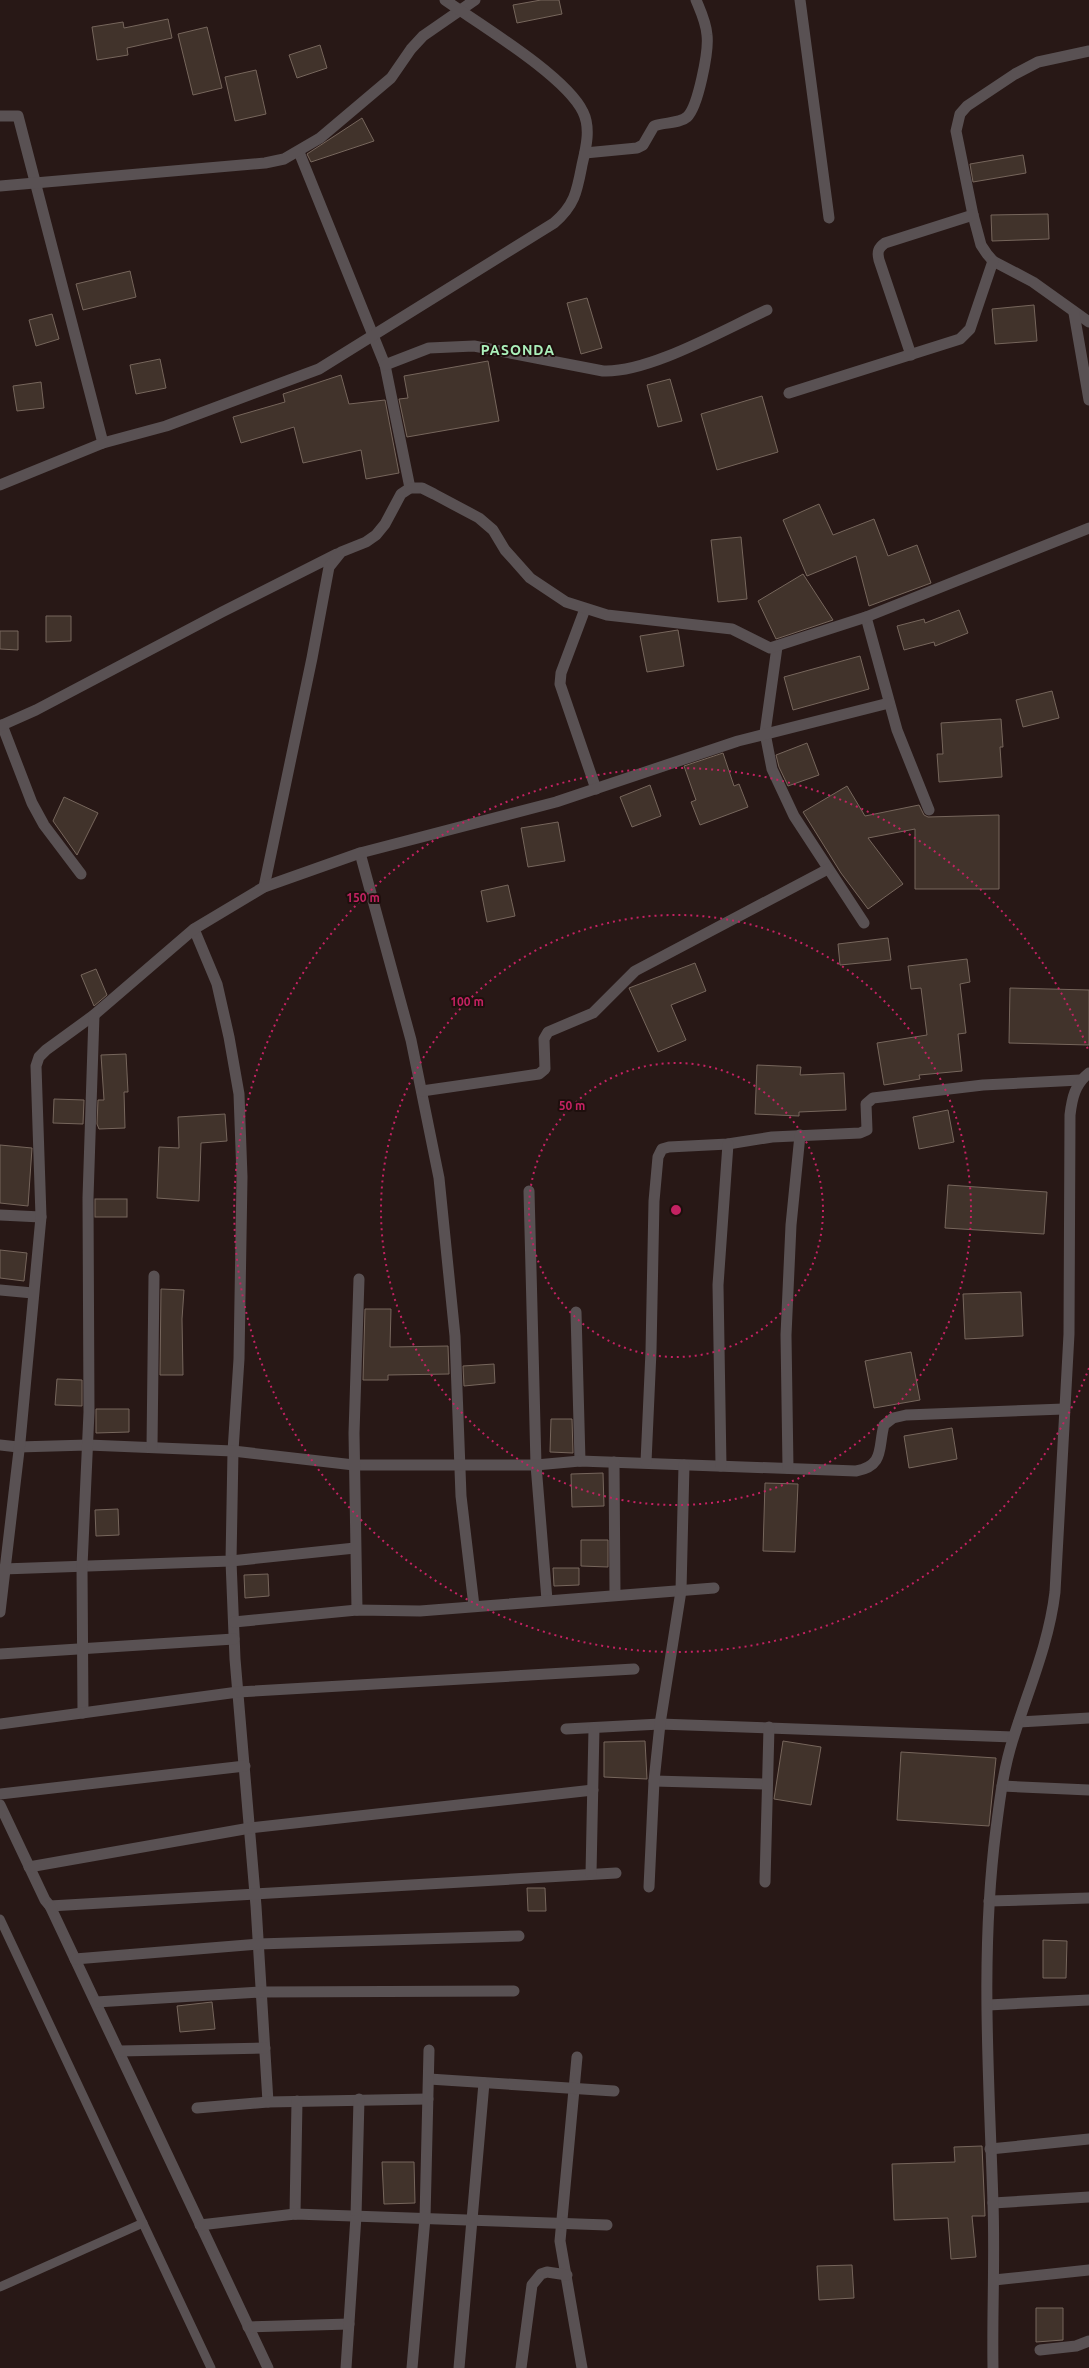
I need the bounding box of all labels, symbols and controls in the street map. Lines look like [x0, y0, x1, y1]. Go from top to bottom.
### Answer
district label: PASONDA [481, 342, 555, 358]
text: 150 m [346, 891, 380, 904]
text: 100 m [450, 995, 484, 1008]
text: 50 m [559, 1099, 585, 1112]
centre of rings [669, 1203, 683, 1217]

